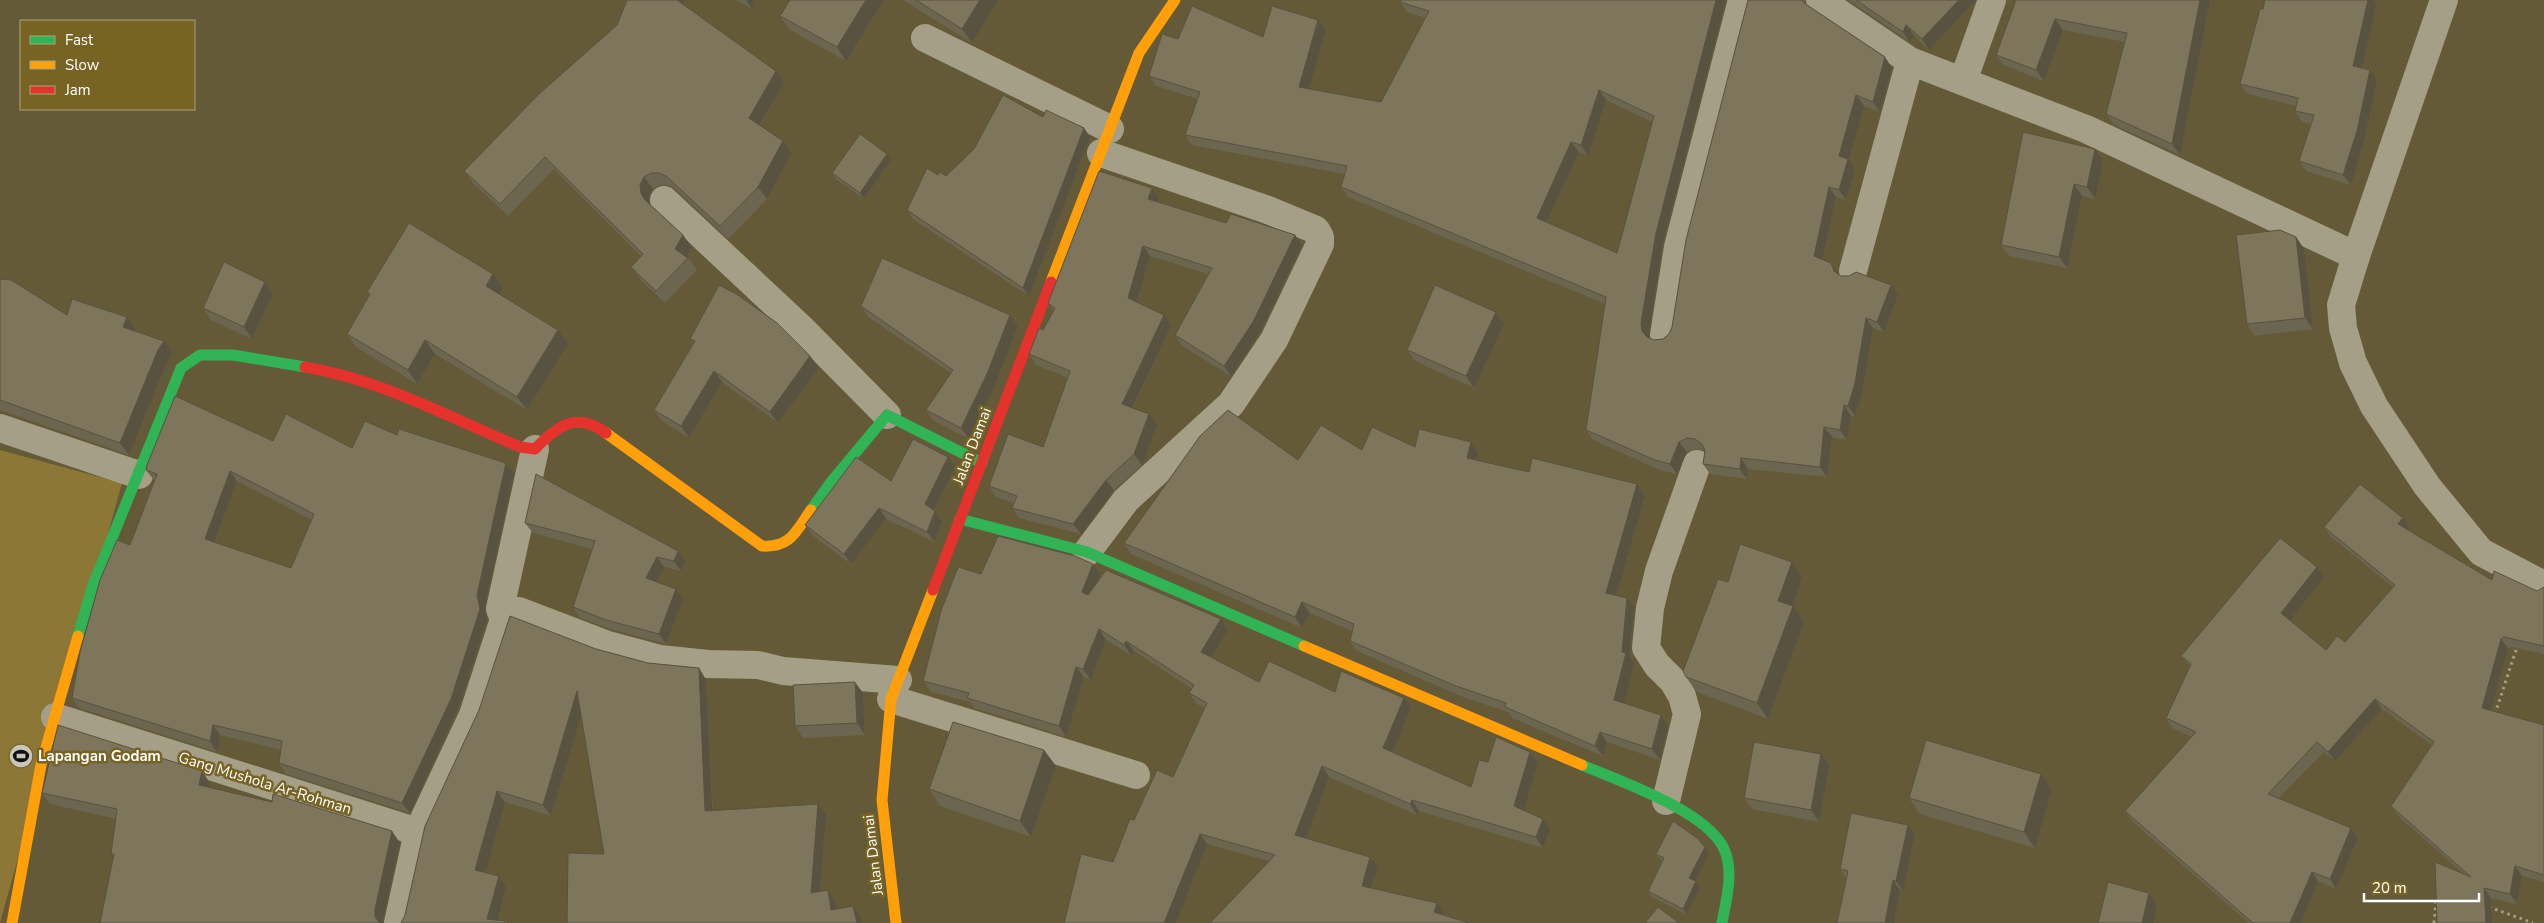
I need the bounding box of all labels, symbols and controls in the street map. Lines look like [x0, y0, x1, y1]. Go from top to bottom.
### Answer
legend [20, 20, 195, 110]
text: Fast [65, 30, 94, 50]
text: Slow [65, 55, 100, 75]
text: Jam [64, 80, 91, 100]
street label: Jalan Damai [948, 405, 996, 488]
sports icon: Lapangan Godam [8, 743, 34, 769]
place label: Lapangan Godam [38, 746, 161, 766]
street label: Gang Mushola Ar-Rohman [176, 747, 354, 819]
street label: Jalan Damai [858, 814, 888, 897]
scale bar [2364, 870, 2479, 902]
text: 20 m [2372, 878, 2407, 898]

